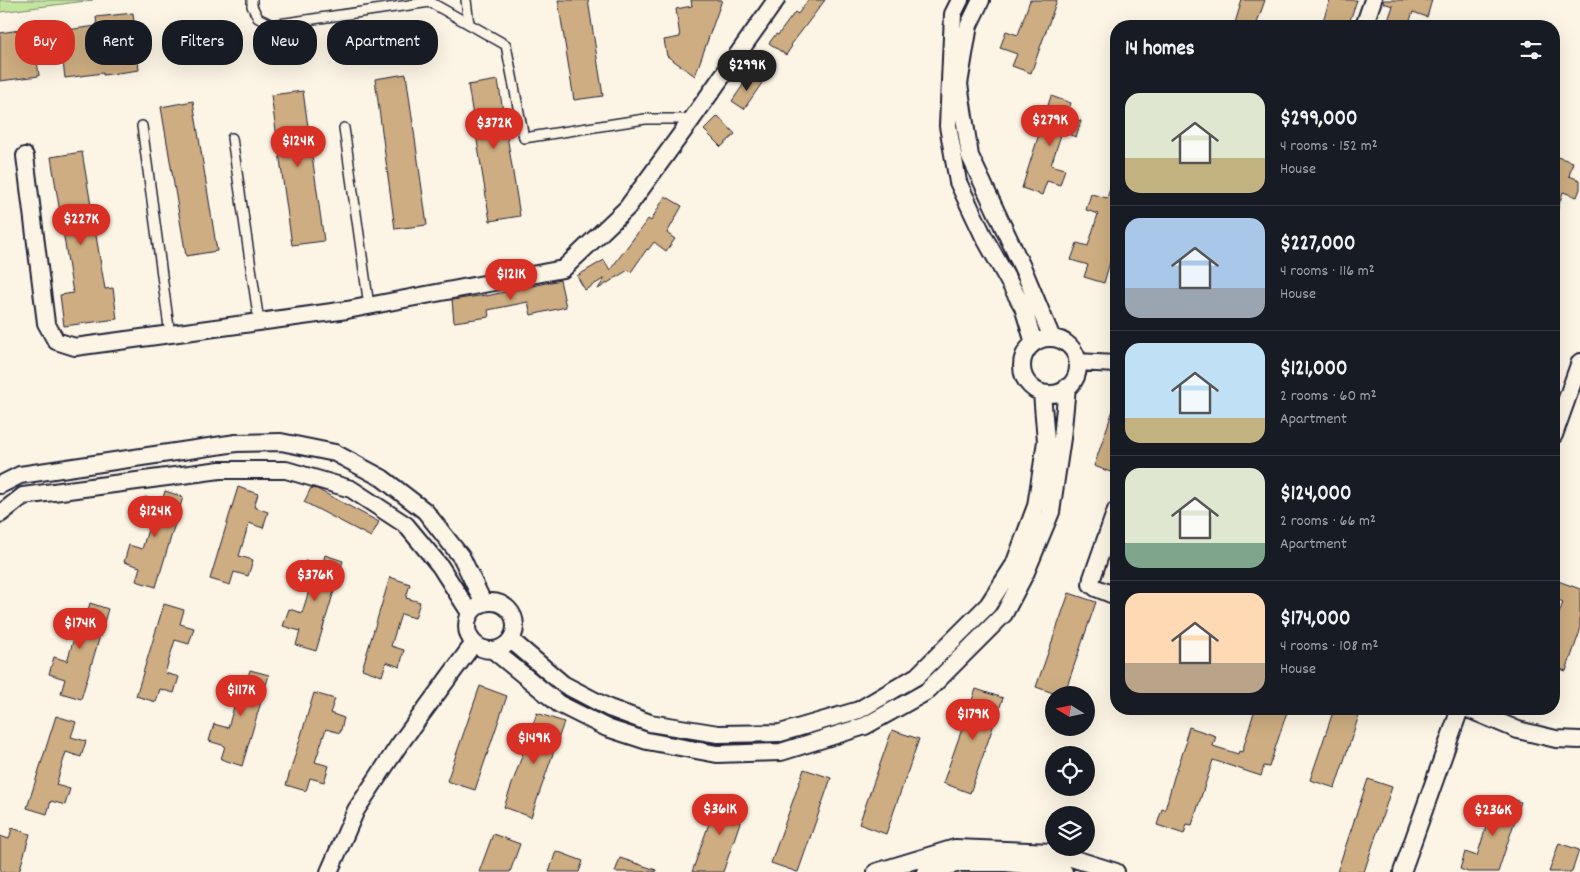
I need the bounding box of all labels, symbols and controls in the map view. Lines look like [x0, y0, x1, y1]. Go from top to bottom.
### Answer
chip: Buy [15, 20, 75, 65]
chip: Rent [85, 20, 152, 65]
chip: Filters [162, 20, 243, 65]
chip: New [253, 20, 317, 65]
chip: Apartment [327, 20, 438, 65]
text: 14 homes [1125, 35, 1195, 65]
icon: filters [1517, 36, 1545, 64]
pin: $299K [712, 49, 782, 92]
text: $299K [728, 54, 766, 77]
pin: $279K [1015, 104, 1085, 147]
text: $299,000 [1280, 105, 1357, 135]
pin: $372K [459, 108, 529, 150]
text: $279K [1032, 109, 1068, 132]
text: $372K [476, 112, 512, 135]
icon: home [1165, 113, 1225, 173]
pin: $124K [263, 126, 333, 168]
text: $124K [282, 130, 314, 153]
text: 4 rooms · 152 m² [1280, 135, 1378, 158]
text: House [1280, 158, 1316, 181]
pin: $227K [46, 204, 116, 246]
text: $227K [63, 208, 99, 231]
text: $227,000 [1280, 230, 1355, 260]
icon: home [1165, 238, 1225, 298]
pin: $121K [476, 258, 546, 301]
text: 4 rooms · 116 m² [1280, 260, 1375, 283]
text: $121K [496, 263, 526, 286]
text: House [1280, 283, 1316, 306]
text: $121,000 [1280, 355, 1347, 385]
icon: home [1165, 363, 1225, 423]
text: 2 rooms · 60 m² [1280, 385, 1377, 408]
text: Apartment [1280, 408, 1347, 431]
text: $124,000 [1280, 480, 1351, 510]
icon: home [1165, 488, 1225, 548]
pin: $124K [120, 496, 190, 538]
text: $124K [139, 500, 171, 523]
text: 2 rooms · 66 m² [1280, 510, 1376, 533]
text: Apartment [1280, 533, 1347, 556]
pin: $376K [280, 560, 350, 602]
text: $376K [297, 564, 333, 587]
text: $174,000 [1280, 605, 1350, 635]
pin: $174K [45, 608, 115, 650]
text: $174K [64, 612, 96, 635]
icon: home [1165, 613, 1225, 673]
text: 4 rooms · 108 m² [1280, 635, 1378, 658]
text: House [1280, 658, 1316, 681]
pin: $117K [206, 674, 276, 717]
text: $117K [227, 679, 255, 702]
north arrow [1045, 686, 1095, 736]
map controls [1045, 686, 1095, 856]
pin: $179K [938, 698, 1008, 741]
text: $179K [957, 703, 989, 726]
pin: $149K [499, 722, 569, 765]
text: $149K [518, 727, 550, 750]
button: locate [1045, 746, 1095, 796]
pin: $361K [685, 794, 755, 836]
pin: $236K [1458, 794, 1528, 837]
text: $361K [703, 798, 737, 821]
text: $236K [1474, 799, 1512, 822]
button: layers [1045, 806, 1095, 856]

